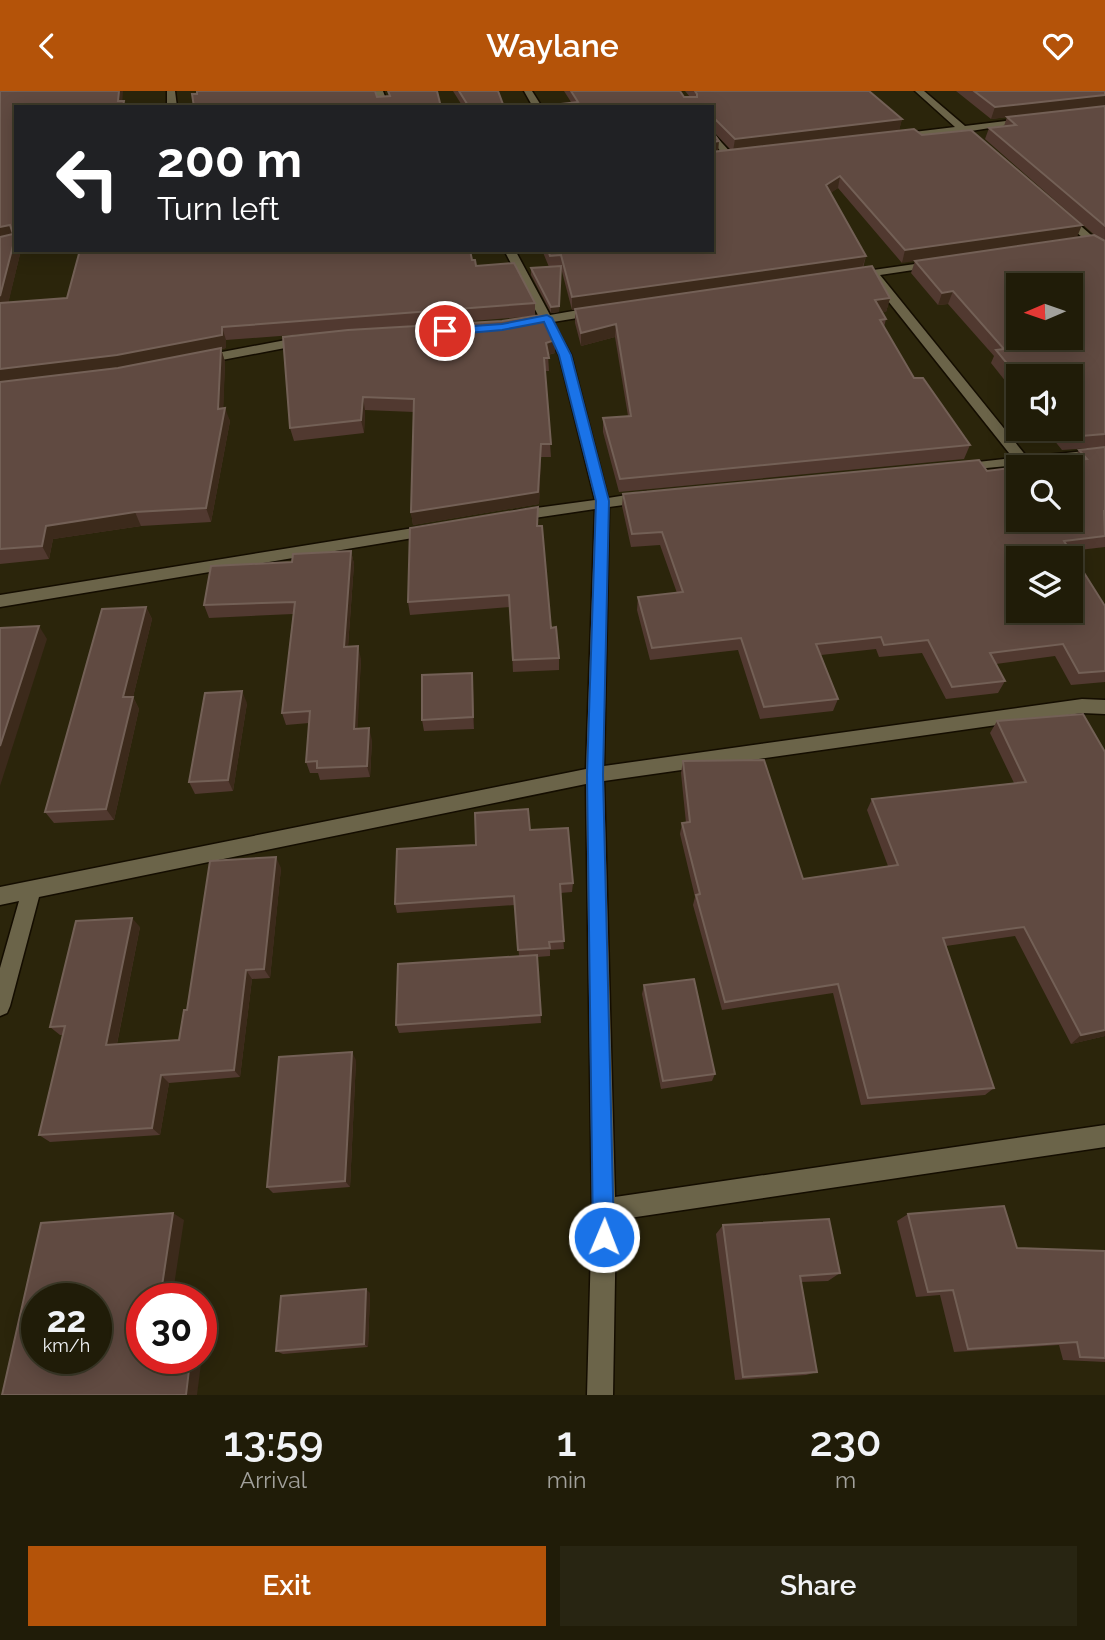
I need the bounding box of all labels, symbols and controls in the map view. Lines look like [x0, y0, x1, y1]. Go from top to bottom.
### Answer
icon: back [28, 27, 66, 65]
text: Waylane [486, 27, 619, 64]
icon: heart [1039, 27, 1077, 65]
text: 200 m [157, 131, 302, 188]
icon: left [42, 133, 133, 224]
text: Turn left [157, 190, 279, 227]
north arrow [1006, 273, 1083, 350]
map controls [1006, 273, 1083, 623]
pin [415, 301, 475, 361]
icon: arrive [426, 312, 464, 350]
button: sound [1006, 364, 1083, 441]
button: search [1006, 455, 1083, 532]
button: layers [1006, 546, 1083, 623]
position arrow [567, 1200, 641, 1274]
speed limit sign: 30 [126, 1283, 217, 1374]
text: 22 [47, 1299, 86, 1340]
text: km/h [43, 1335, 90, 1356]
text: 13:59 [223, 1417, 323, 1466]
text: 1 [557, 1417, 576, 1466]
text: 230 [810, 1417, 882, 1466]
text: Arrival [240, 1466, 307, 1493]
text: min [547, 1466, 586, 1493]
text: m [835, 1466, 856, 1493]
button: Exit [28, 1546, 546, 1626]
button: Share [560, 1546, 1077, 1626]

